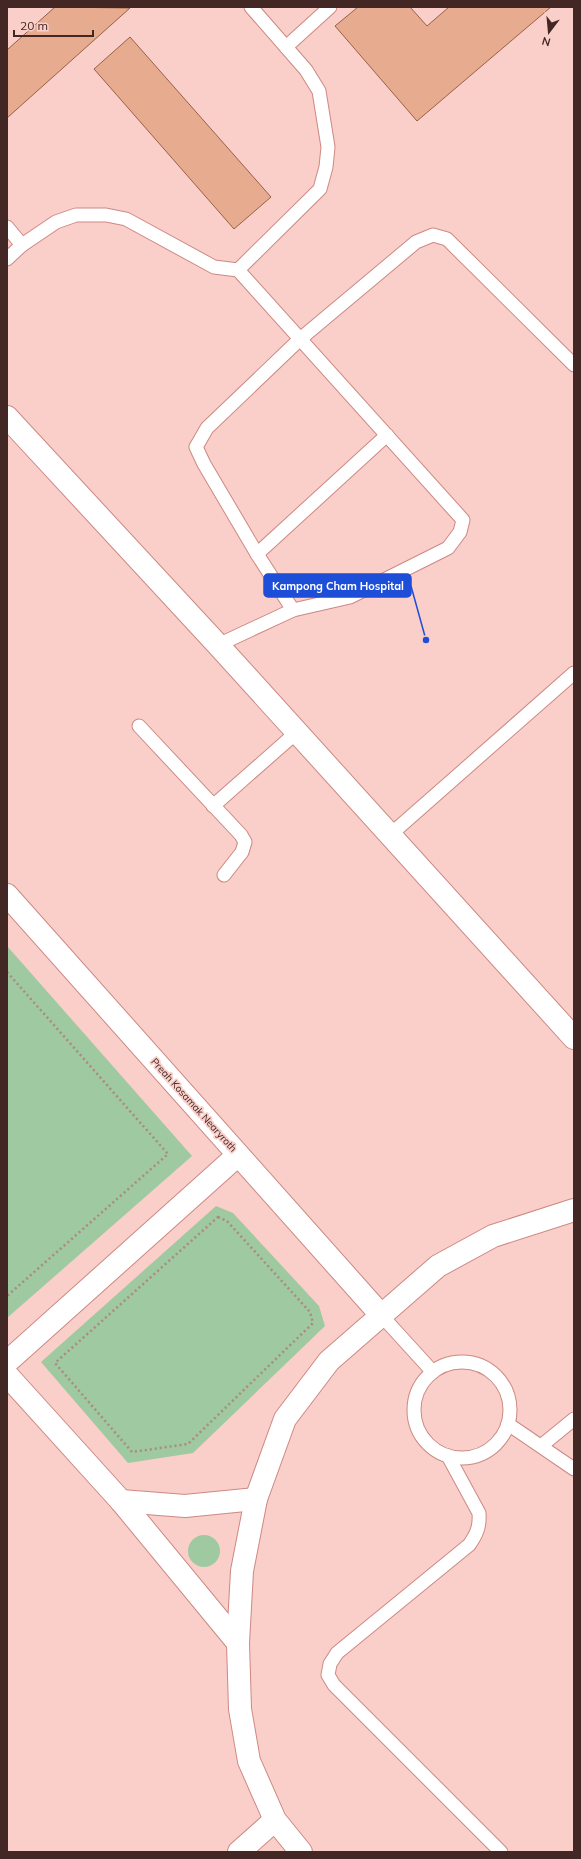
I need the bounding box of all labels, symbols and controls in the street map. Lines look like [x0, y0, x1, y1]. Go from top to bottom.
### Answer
scale bar [14, 12, 93, 38]
north arrow [529, 12, 569, 52]
text: 20 m [20, 18, 48, 33]
text: N [540, 34, 552, 49]
callout: Kampong Cham Hospital [264, 574, 411, 597]
text: Kampong Cham Hospital [272, 579, 404, 593]
street label: Preah Kosamak Nearyroth [148, 1055, 240, 1155]

